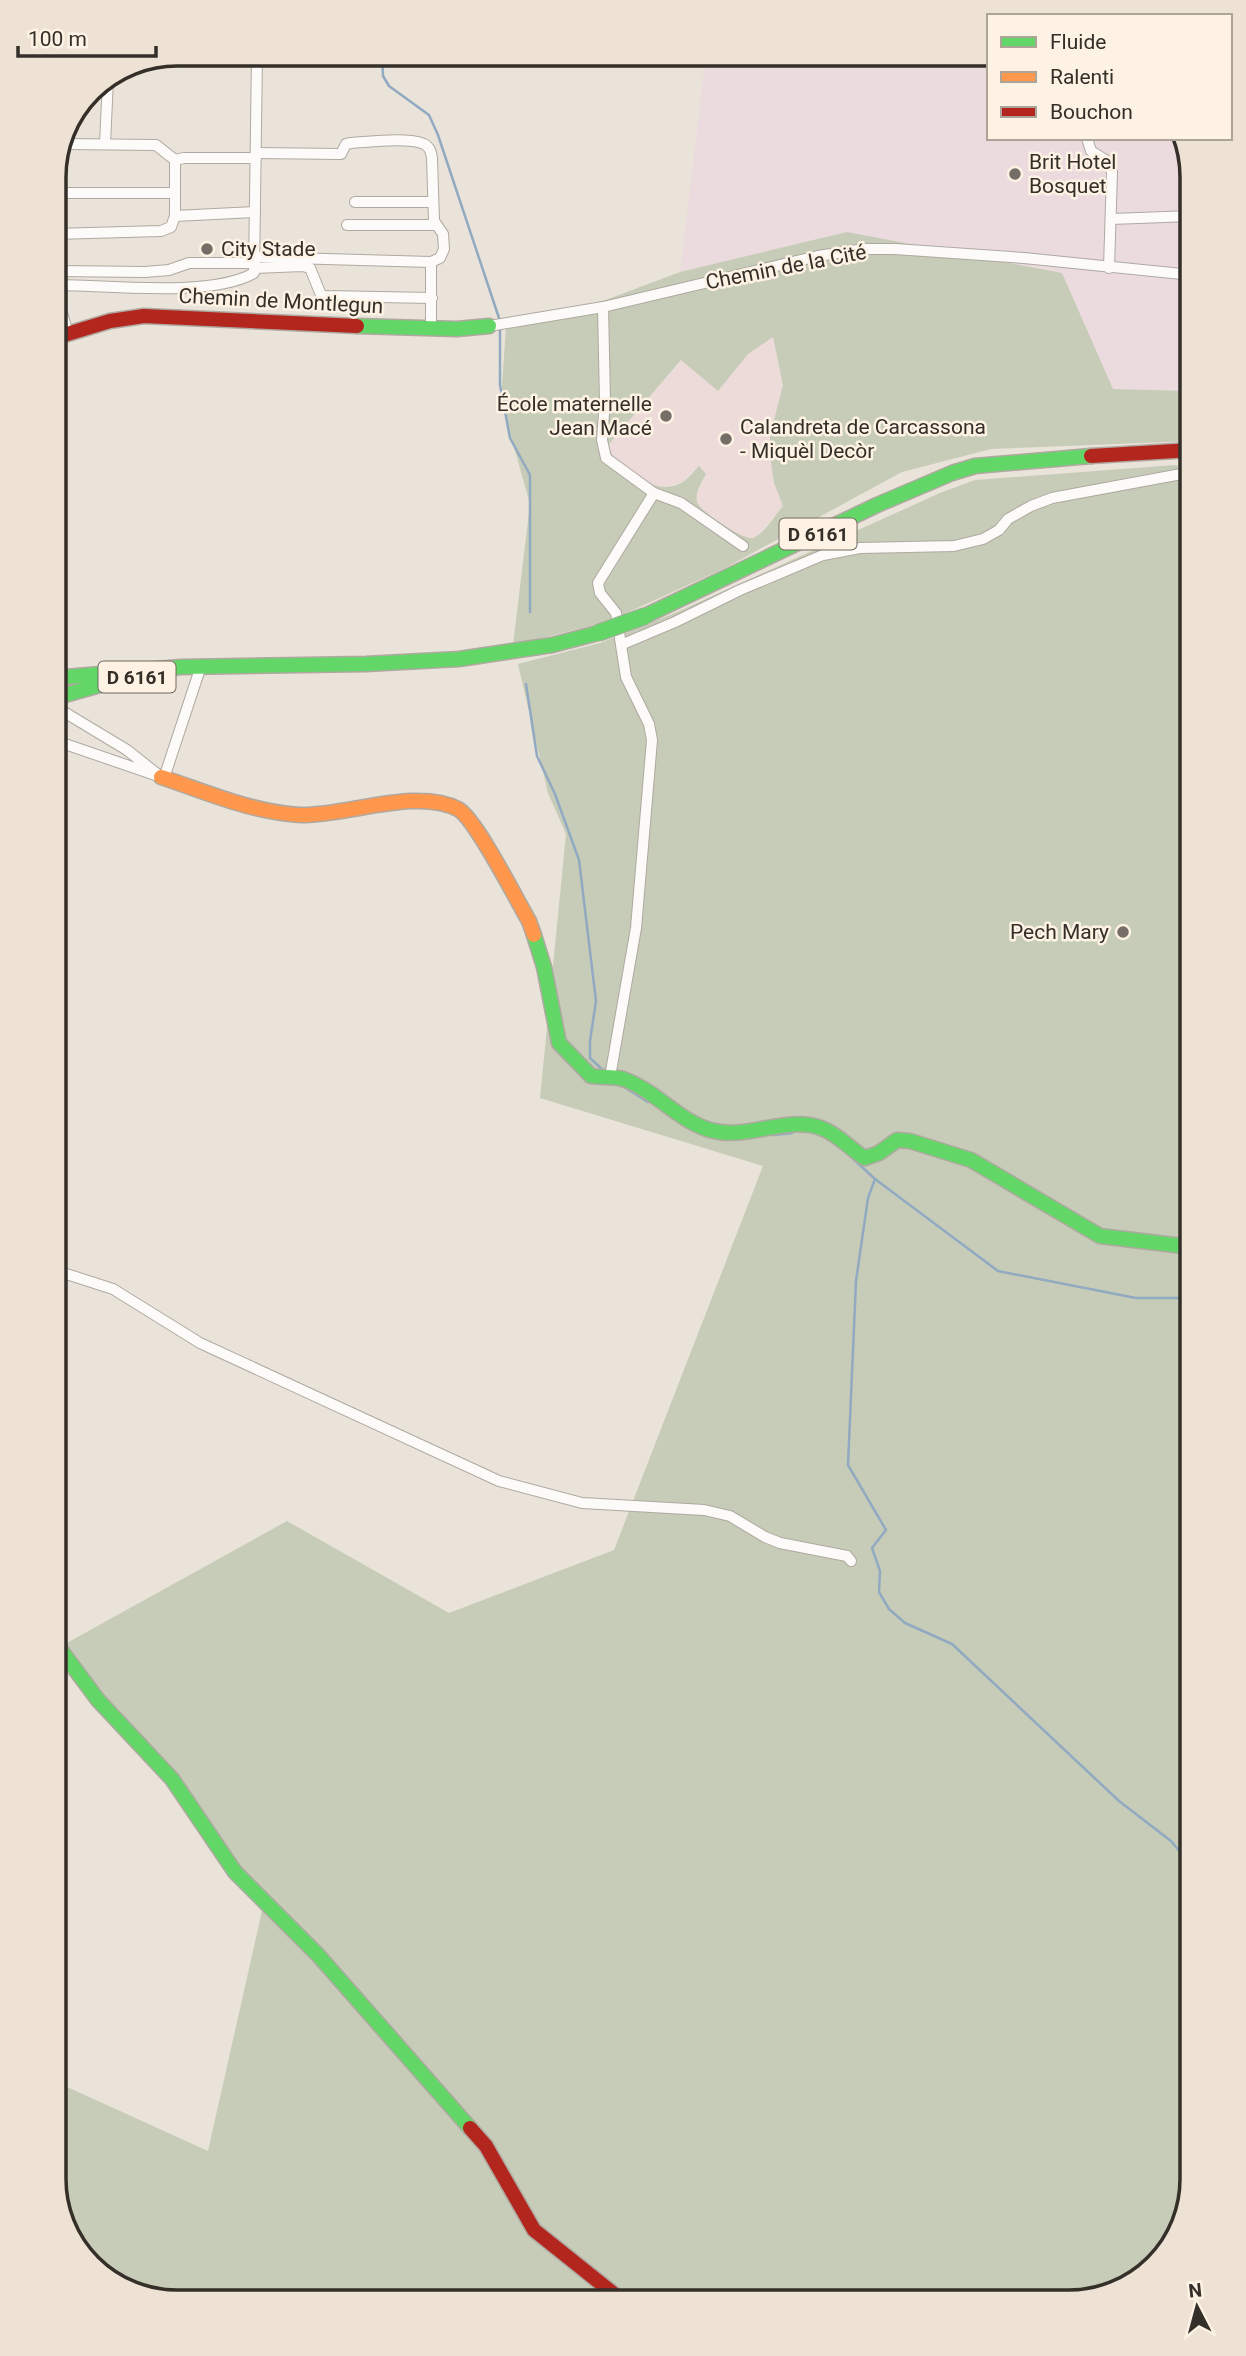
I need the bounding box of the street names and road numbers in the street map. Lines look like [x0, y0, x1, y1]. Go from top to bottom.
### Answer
street label: Chemin de la Cité [704, 240, 868, 294]
street label: Chemin de Montlegun [178, 284, 384, 318]
road number: D 6161 [780, 519, 856, 550]
road number: D 6161 [99, 662, 176, 692]

